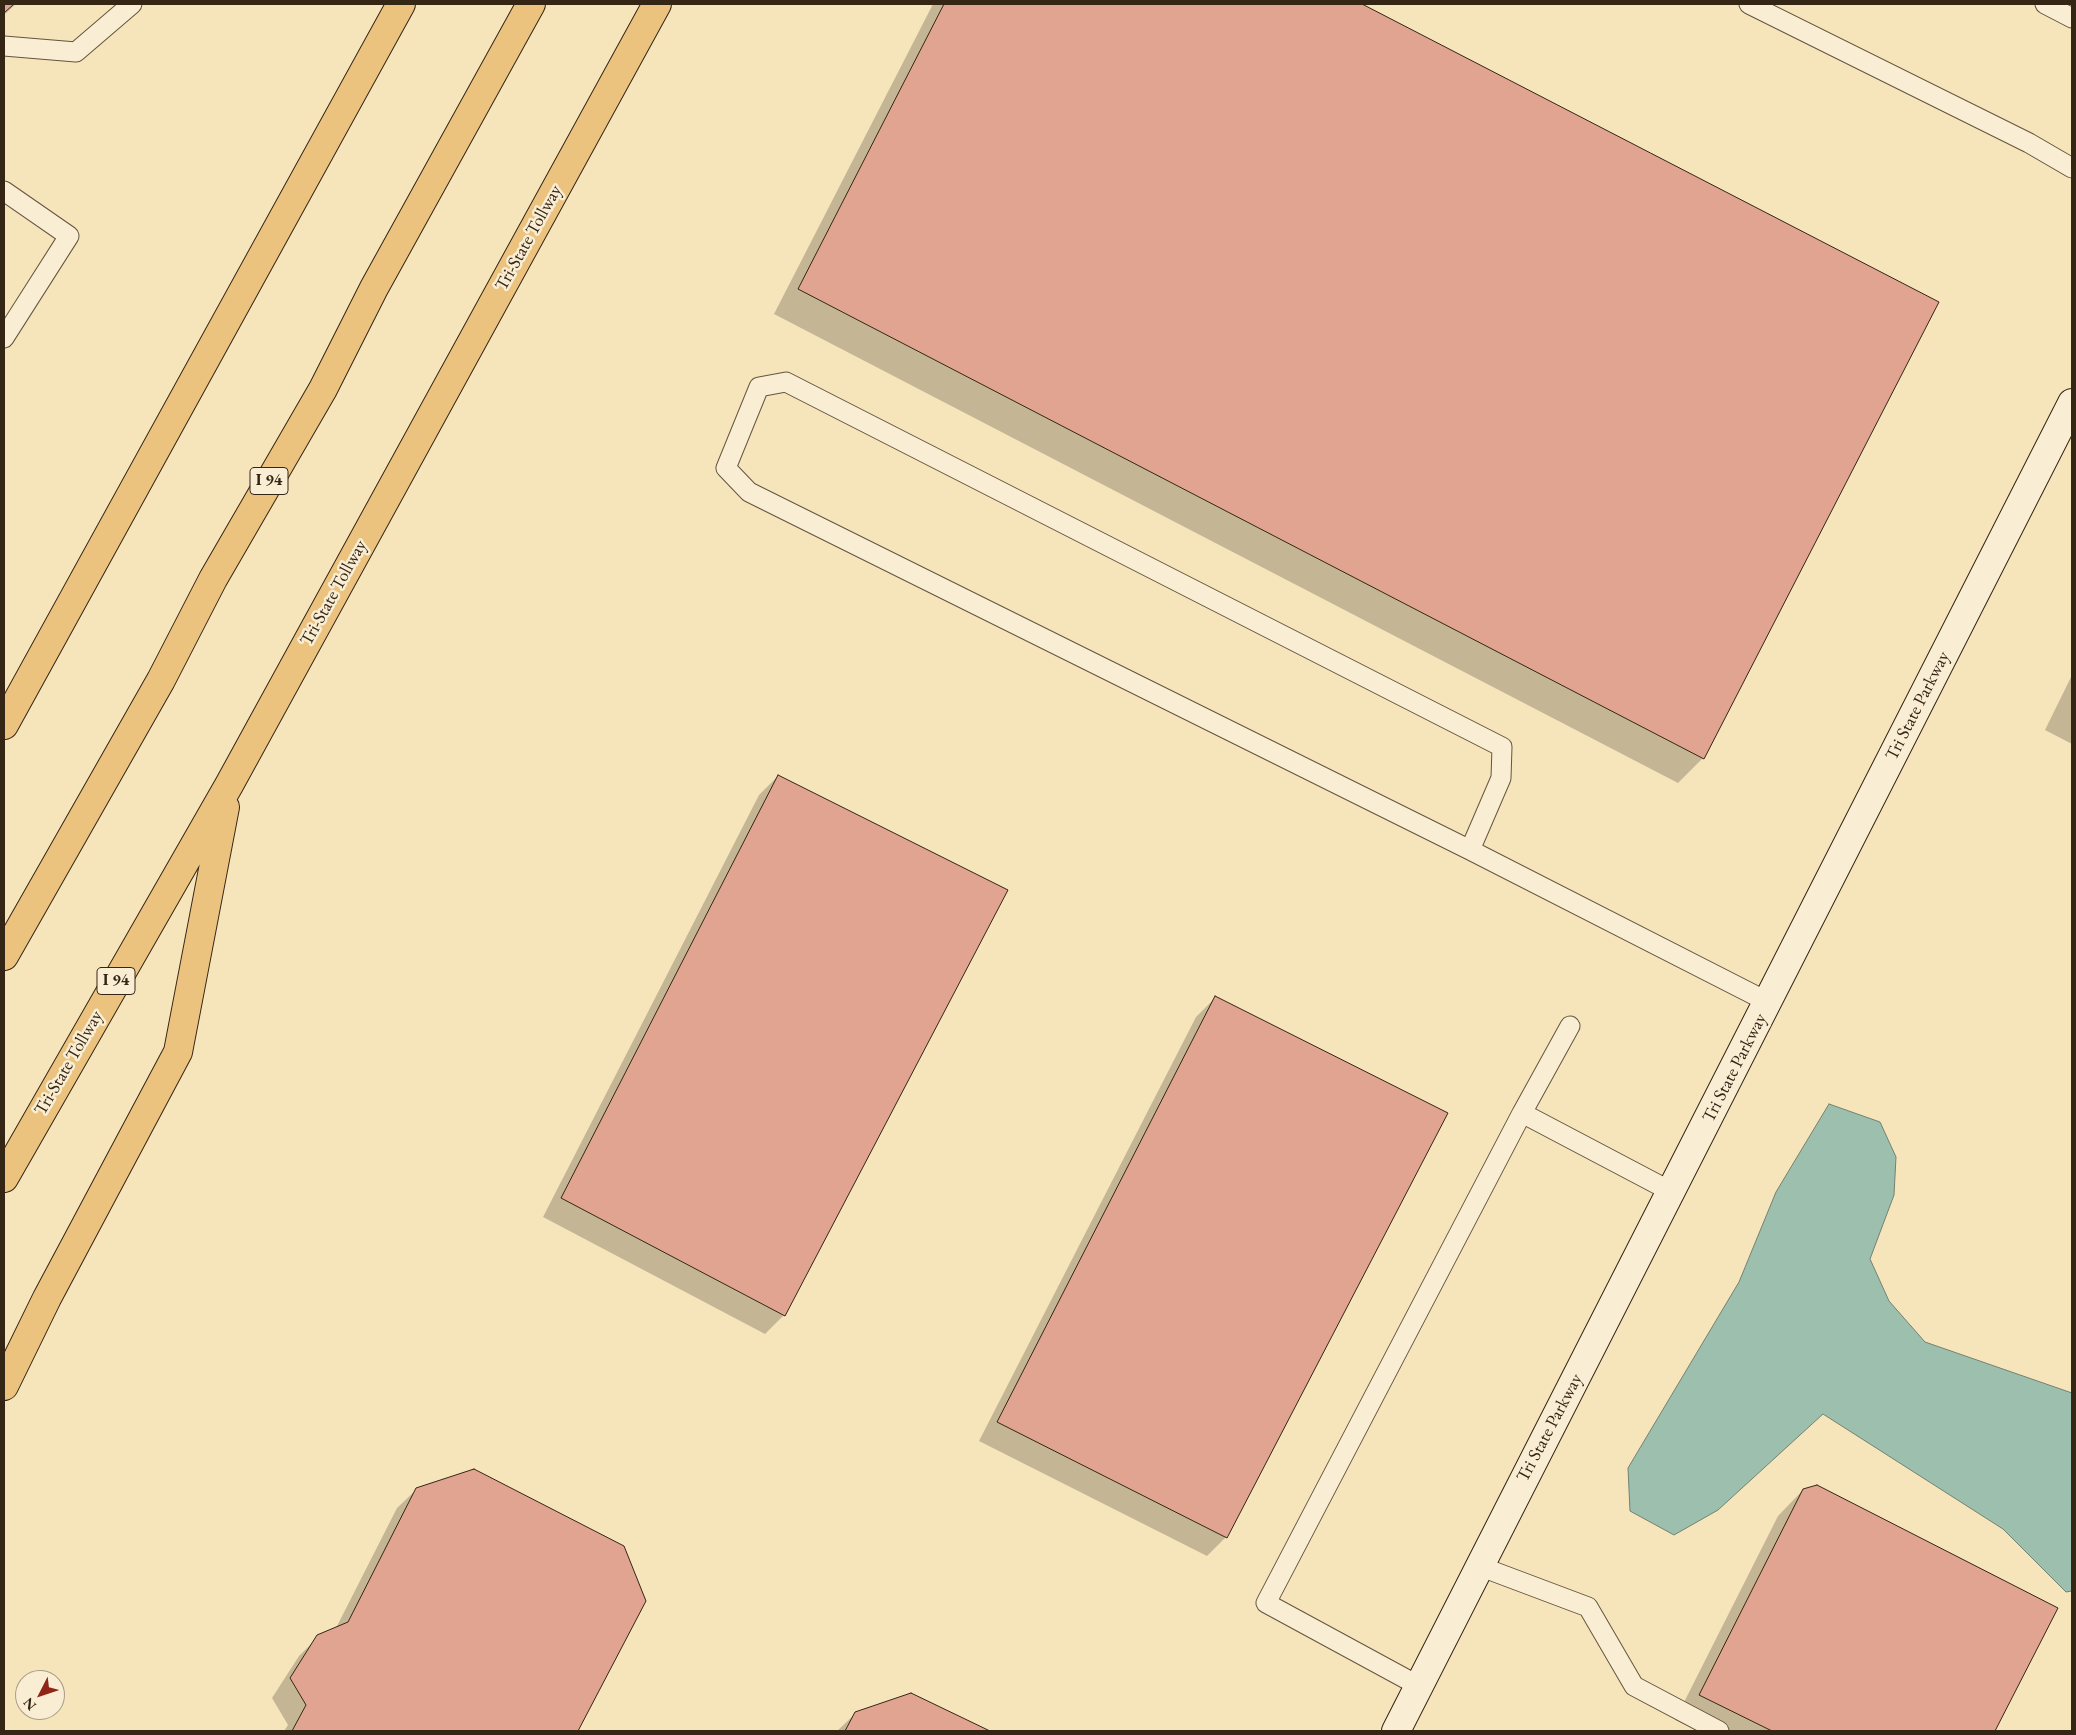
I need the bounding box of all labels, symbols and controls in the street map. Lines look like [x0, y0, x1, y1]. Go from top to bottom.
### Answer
street label: Tri-State Tollway [491, 181, 567, 295]
road number: I 94 [250, 468, 288, 494]
street label: Tri-State Tollway [296, 536, 372, 650]
street label: Tri State Parkway [1881, 648, 1955, 764]
road number: I 94 [97, 968, 135, 994]
street label: Tri-State Tollway [30, 1007, 108, 1119]
street label: Tri State Parkway [1698, 1010, 1772, 1126]
street label: Tri State Parkway [1512, 1370, 1588, 1486]
north arrow [15, 1670, 65, 1720]
text: N [19, 1694, 40, 1714]

